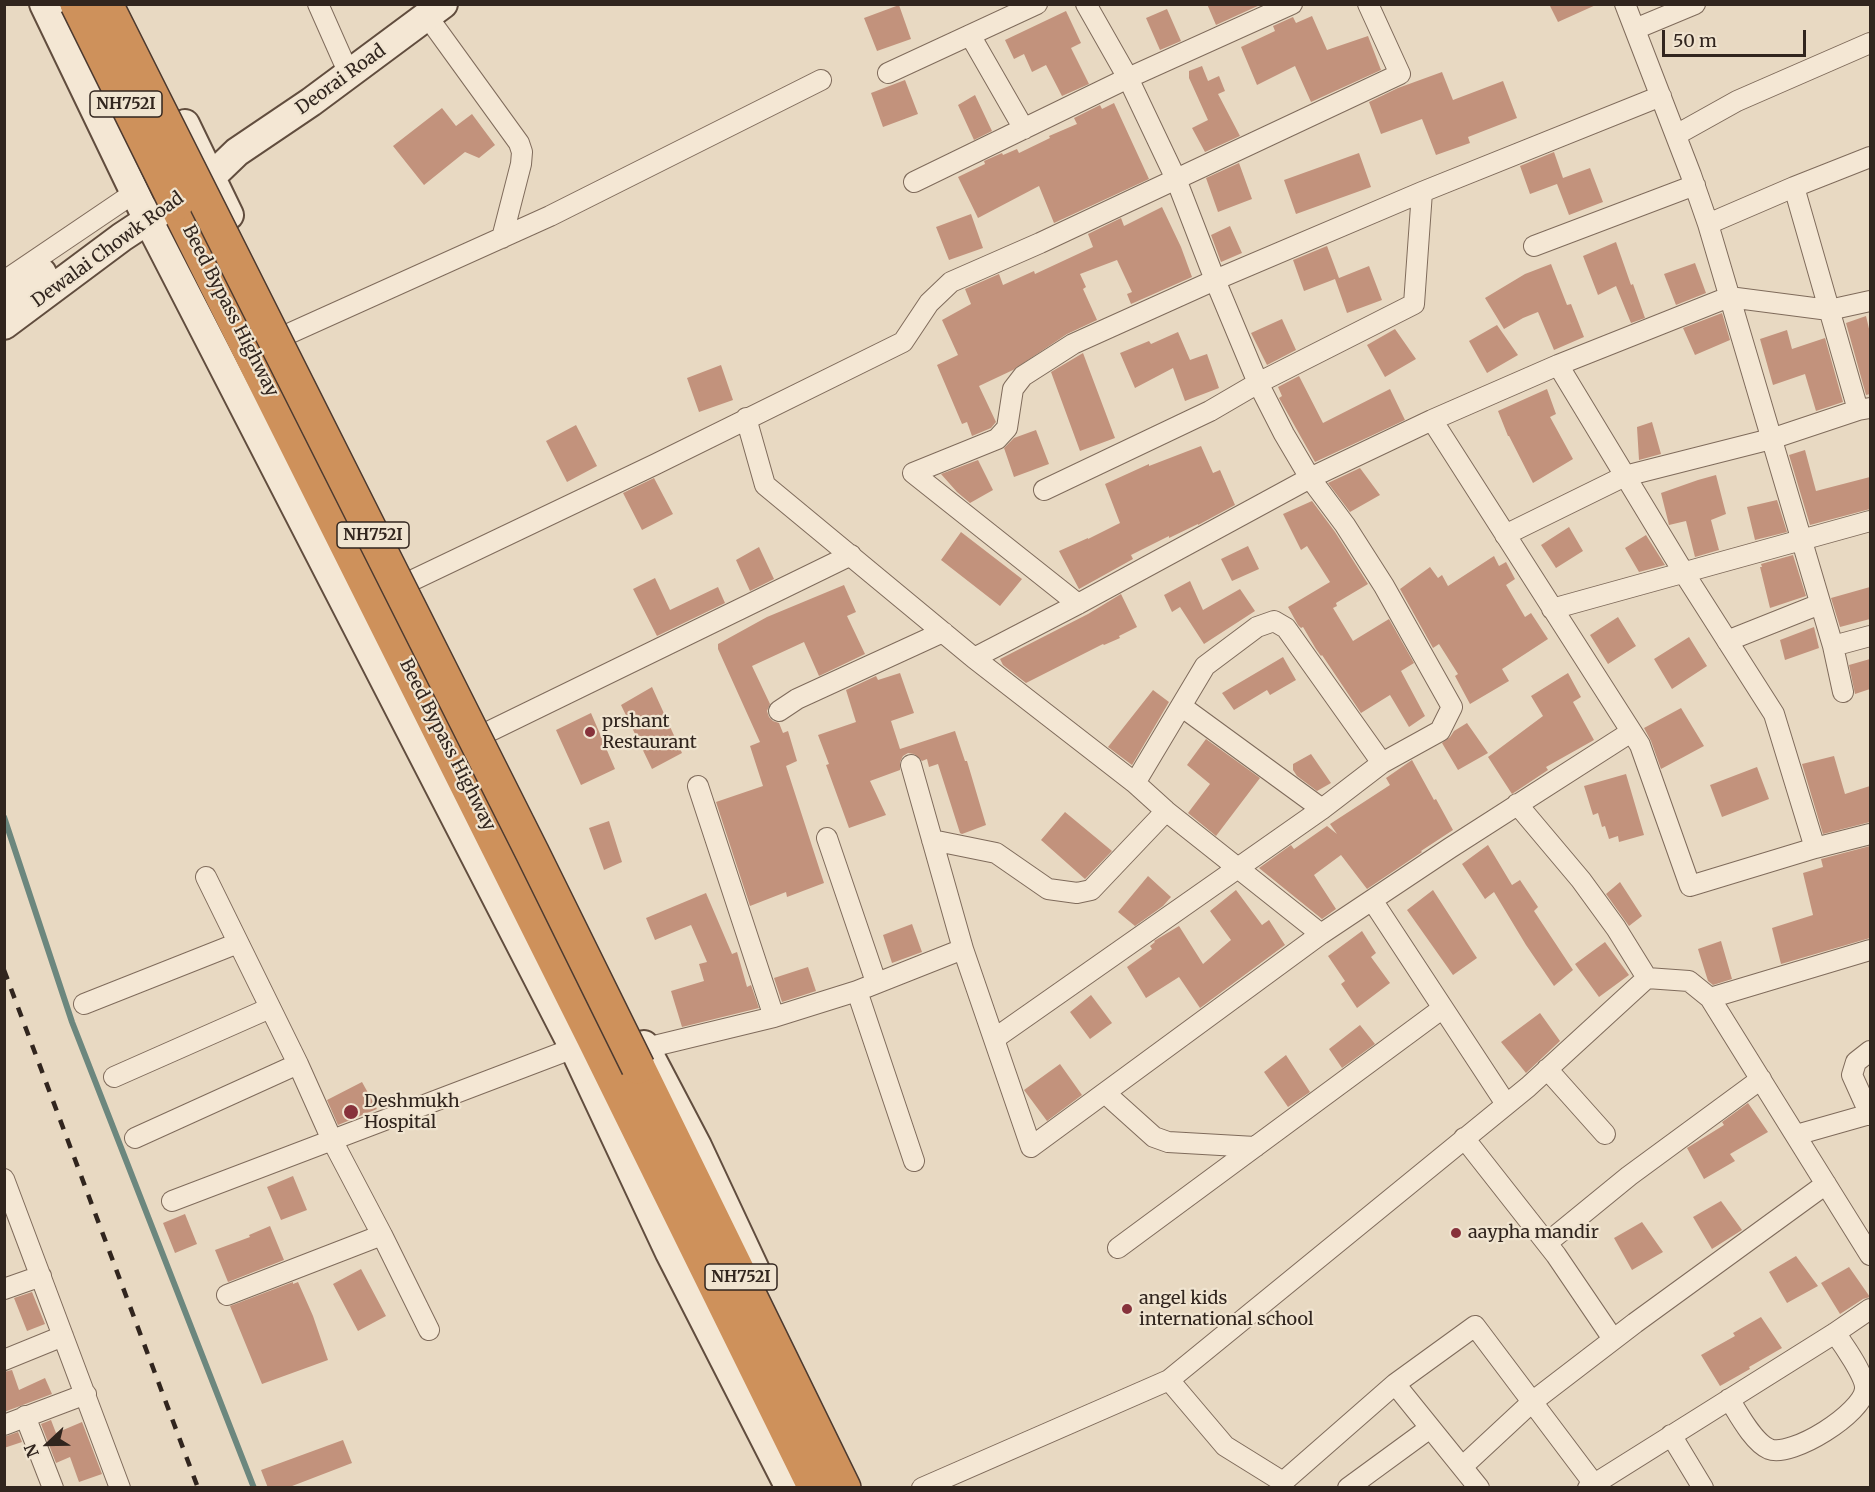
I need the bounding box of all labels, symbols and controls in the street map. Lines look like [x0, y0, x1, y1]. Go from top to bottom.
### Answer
scale bar [1665, 18, 1809, 56]
text: 50 m [1673, 29, 1717, 52]
street label: Deorai Road [292, 40, 390, 120]
road number: NH752I [90, 91, 162, 117]
street label: Dewalai Chowk Road [28, 188, 188, 312]
street label: Beed Bypass Highway [177, 222, 283, 400]
road number: NH752I [337, 522, 409, 548]
street label: Beed Bypass Highway [394, 656, 500, 834]
place label: prshant Restaurant [602, 711, 697, 754]
marker: prshant Restaurant [583, 725, 597, 739]
place label: Deshmukh Hospital [364, 1091, 460, 1134]
marker: Deshmukh Hospital [342, 1103, 360, 1121]
place label: aaypha mandir [1468, 1222, 1599, 1244]
marker: aaypha mandir [1449, 1226, 1463, 1240]
road number: NH752I [705, 1264, 777, 1290]
place label: angel kids international school [1139, 1288, 1314, 1330]
marker: angel kids international school [1120, 1302, 1134, 1316]
north arrow [18, 1414, 78, 1474]
text: N [20, 1441, 43, 1460]

